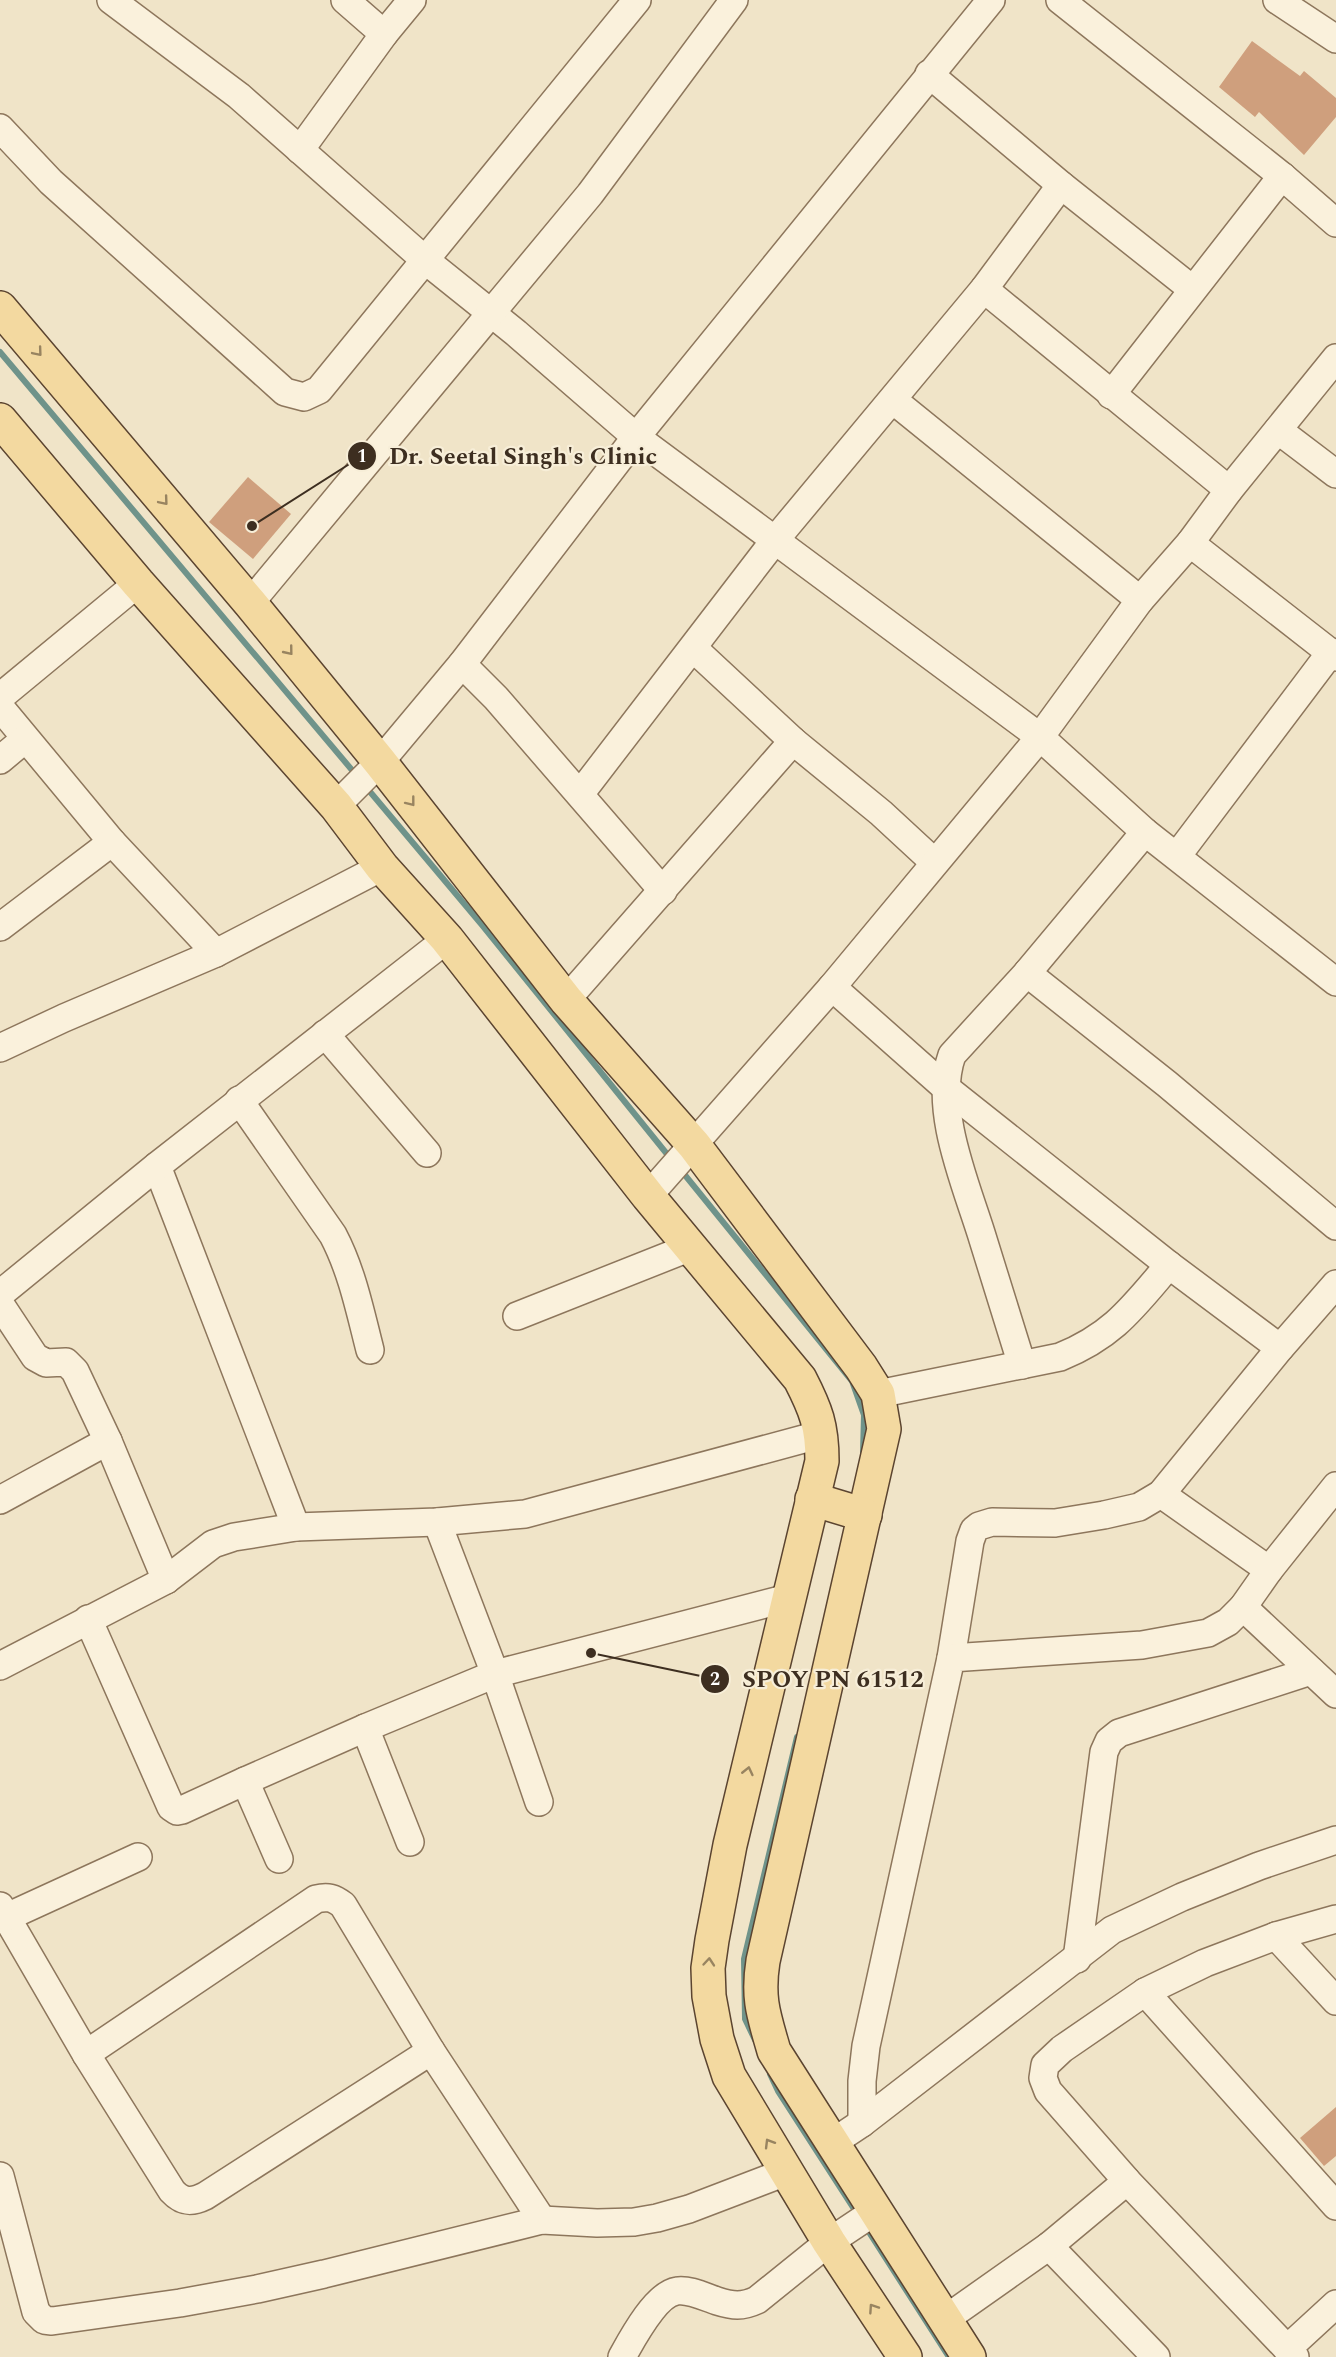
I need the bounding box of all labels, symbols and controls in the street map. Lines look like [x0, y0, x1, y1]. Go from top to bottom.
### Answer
one-way arrow [31, 345, 42, 356]
callout: Dr. Seetal Singh's Clinic [347, 435, 669, 477]
text: Dr. Seetal Singh's Clinic [389, 439, 657, 475]
text: 1 [357, 443, 367, 470]
one-way arrow [157, 494, 168, 505]
one-way arrow [282, 644, 293, 655]
one-way arrow [404, 796, 415, 807]
callout: SPOY PN 61512 [700, 1658, 936, 1700]
text: SPOY PN 61512 [742, 1662, 924, 1698]
text: 2 [710, 1666, 720, 1693]
one-way arrow [740, 1766, 753, 1776]
one-way arrow [702, 1957, 715, 1966]
one-way arrow [765, 2139, 776, 2149]
one-way arrow [869, 2304, 880, 2315]

